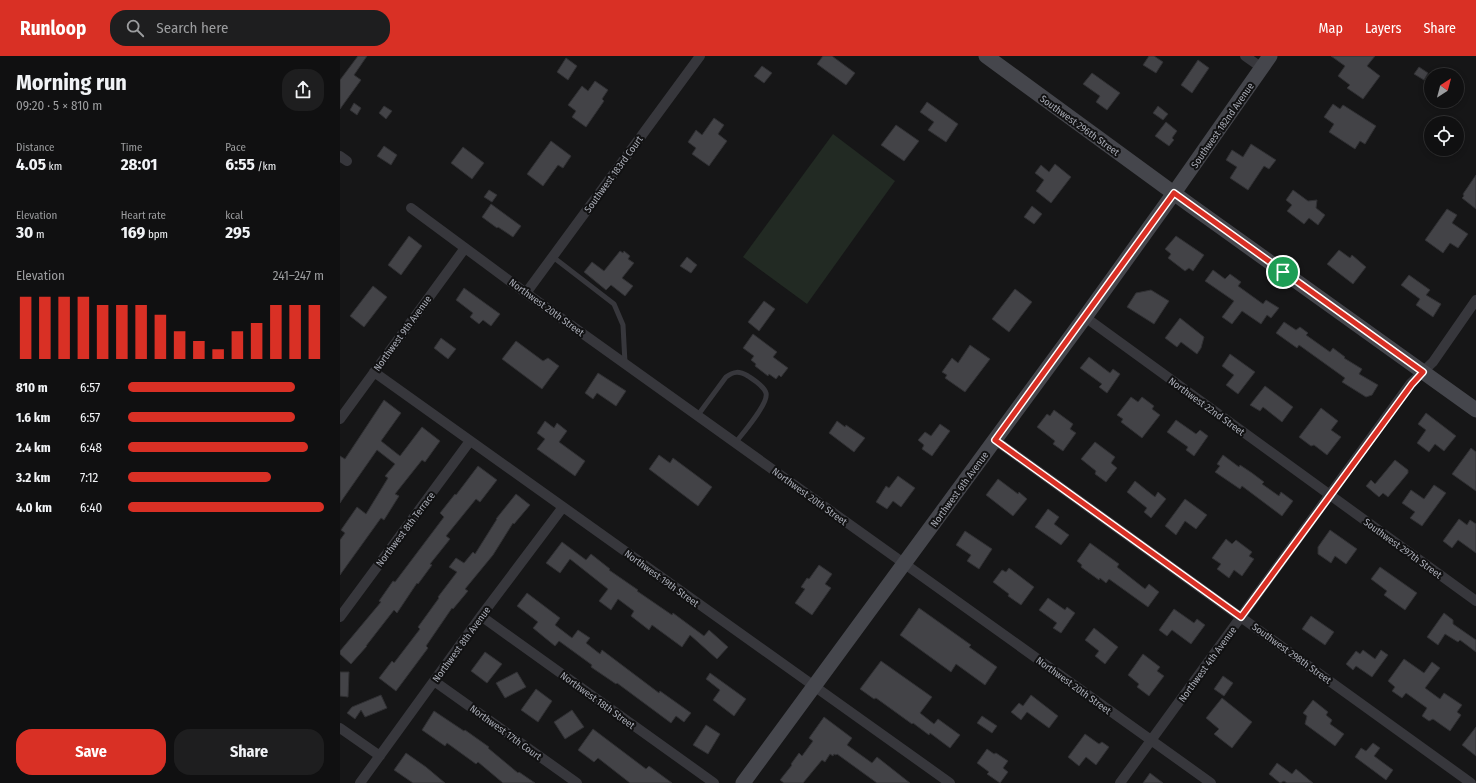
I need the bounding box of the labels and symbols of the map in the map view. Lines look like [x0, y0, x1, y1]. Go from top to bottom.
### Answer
north arrow [1424, 68, 1464, 108]
street label: Southwest 182nd Avenue [1189, 80, 1257, 171]
street label: Southwest 296th Street [1037, 93, 1122, 159]
street label: Southwest 183rd Court [582, 133, 646, 215]
pin [1266, 255, 1300, 289]
street label: Northwest 20th Street [507, 277, 587, 339]
street label: Northwest 9th Avenue [371, 293, 434, 374]
street label: Northwest 22nd Street [1166, 375, 1247, 439]
street label: Northwest 6th Avenue [928, 449, 991, 530]
street label: Northwest 20th Street [770, 466, 850, 528]
street label: Northwest 8th Terrace [374, 490, 438, 569]
street label: Southwest 297th Street [1361, 516, 1445, 582]
street label: Northwest 19th Street [622, 548, 702, 610]
street label: Northwest 8th Avenue [430, 604, 493, 685]
street label: Southwest 298th Street [1249, 621, 1334, 687]
street label: Northwest 4th Avenue [1176, 624, 1239, 705]
street label: Northwest 20th Street [1034, 655, 1114, 717]
street label: Northwest 18th Street [558, 670, 638, 732]
street label: Northwest 17th Court [467, 703, 544, 763]

